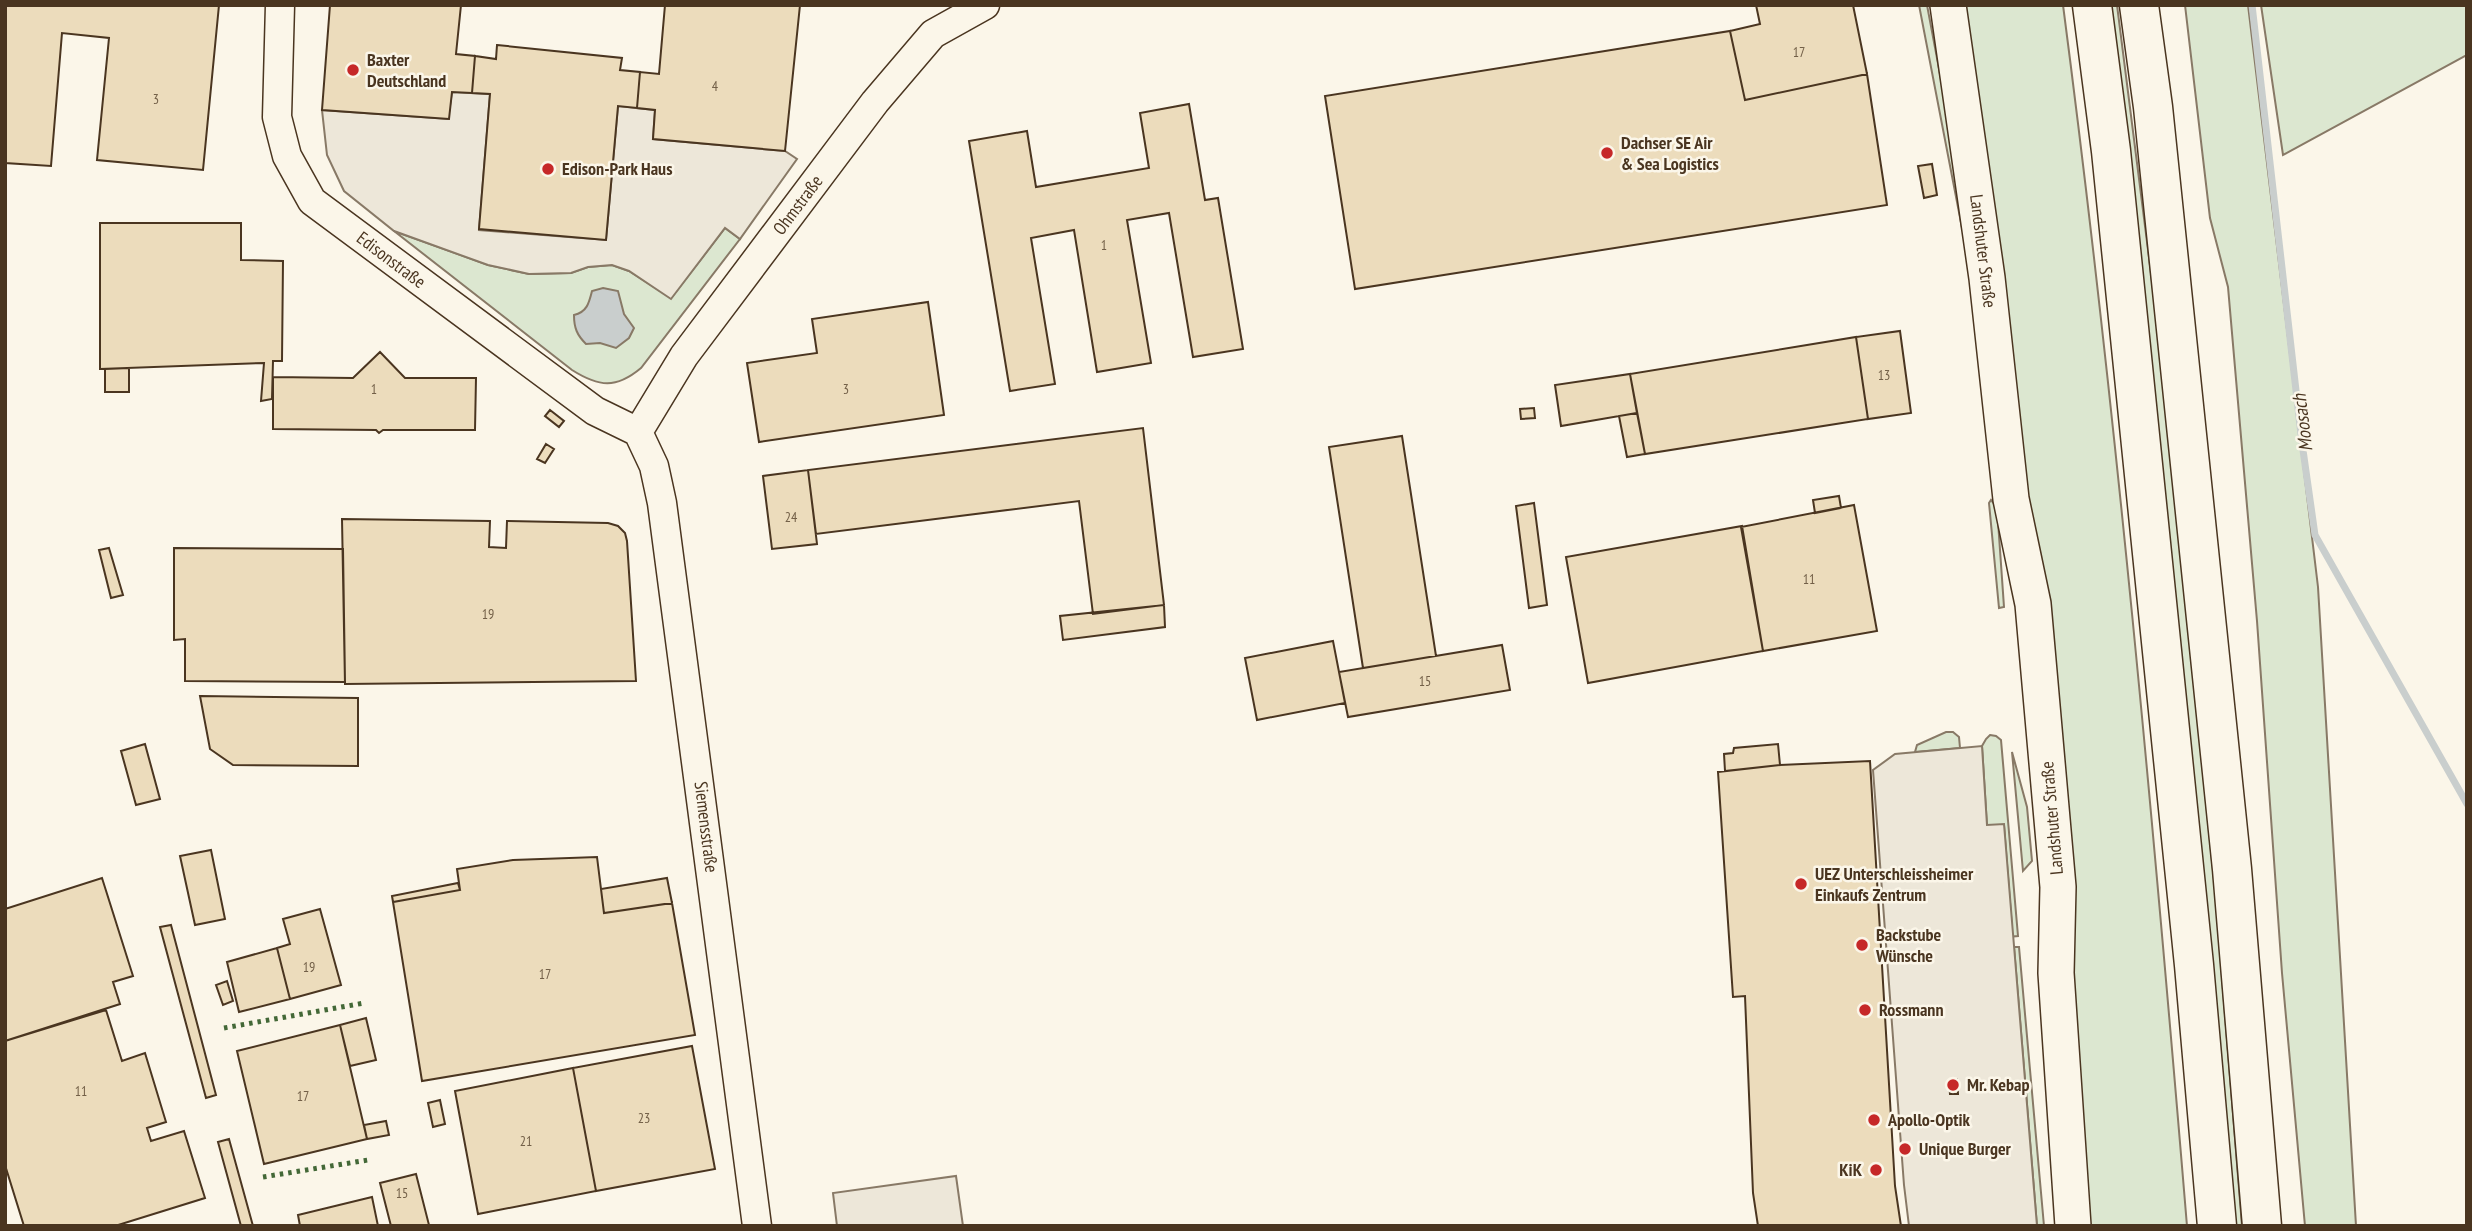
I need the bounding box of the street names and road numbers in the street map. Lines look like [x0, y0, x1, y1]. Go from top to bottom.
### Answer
street label: Ohmstraße [768, 170, 828, 239]
street label: Landshuter Straße [1965, 193, 2002, 309]
street label: Edisonstraße [352, 226, 430, 293]
street label: Landshuter Straße [2035, 760, 2068, 876]
street label: Siemensstraße [690, 780, 723, 874]

